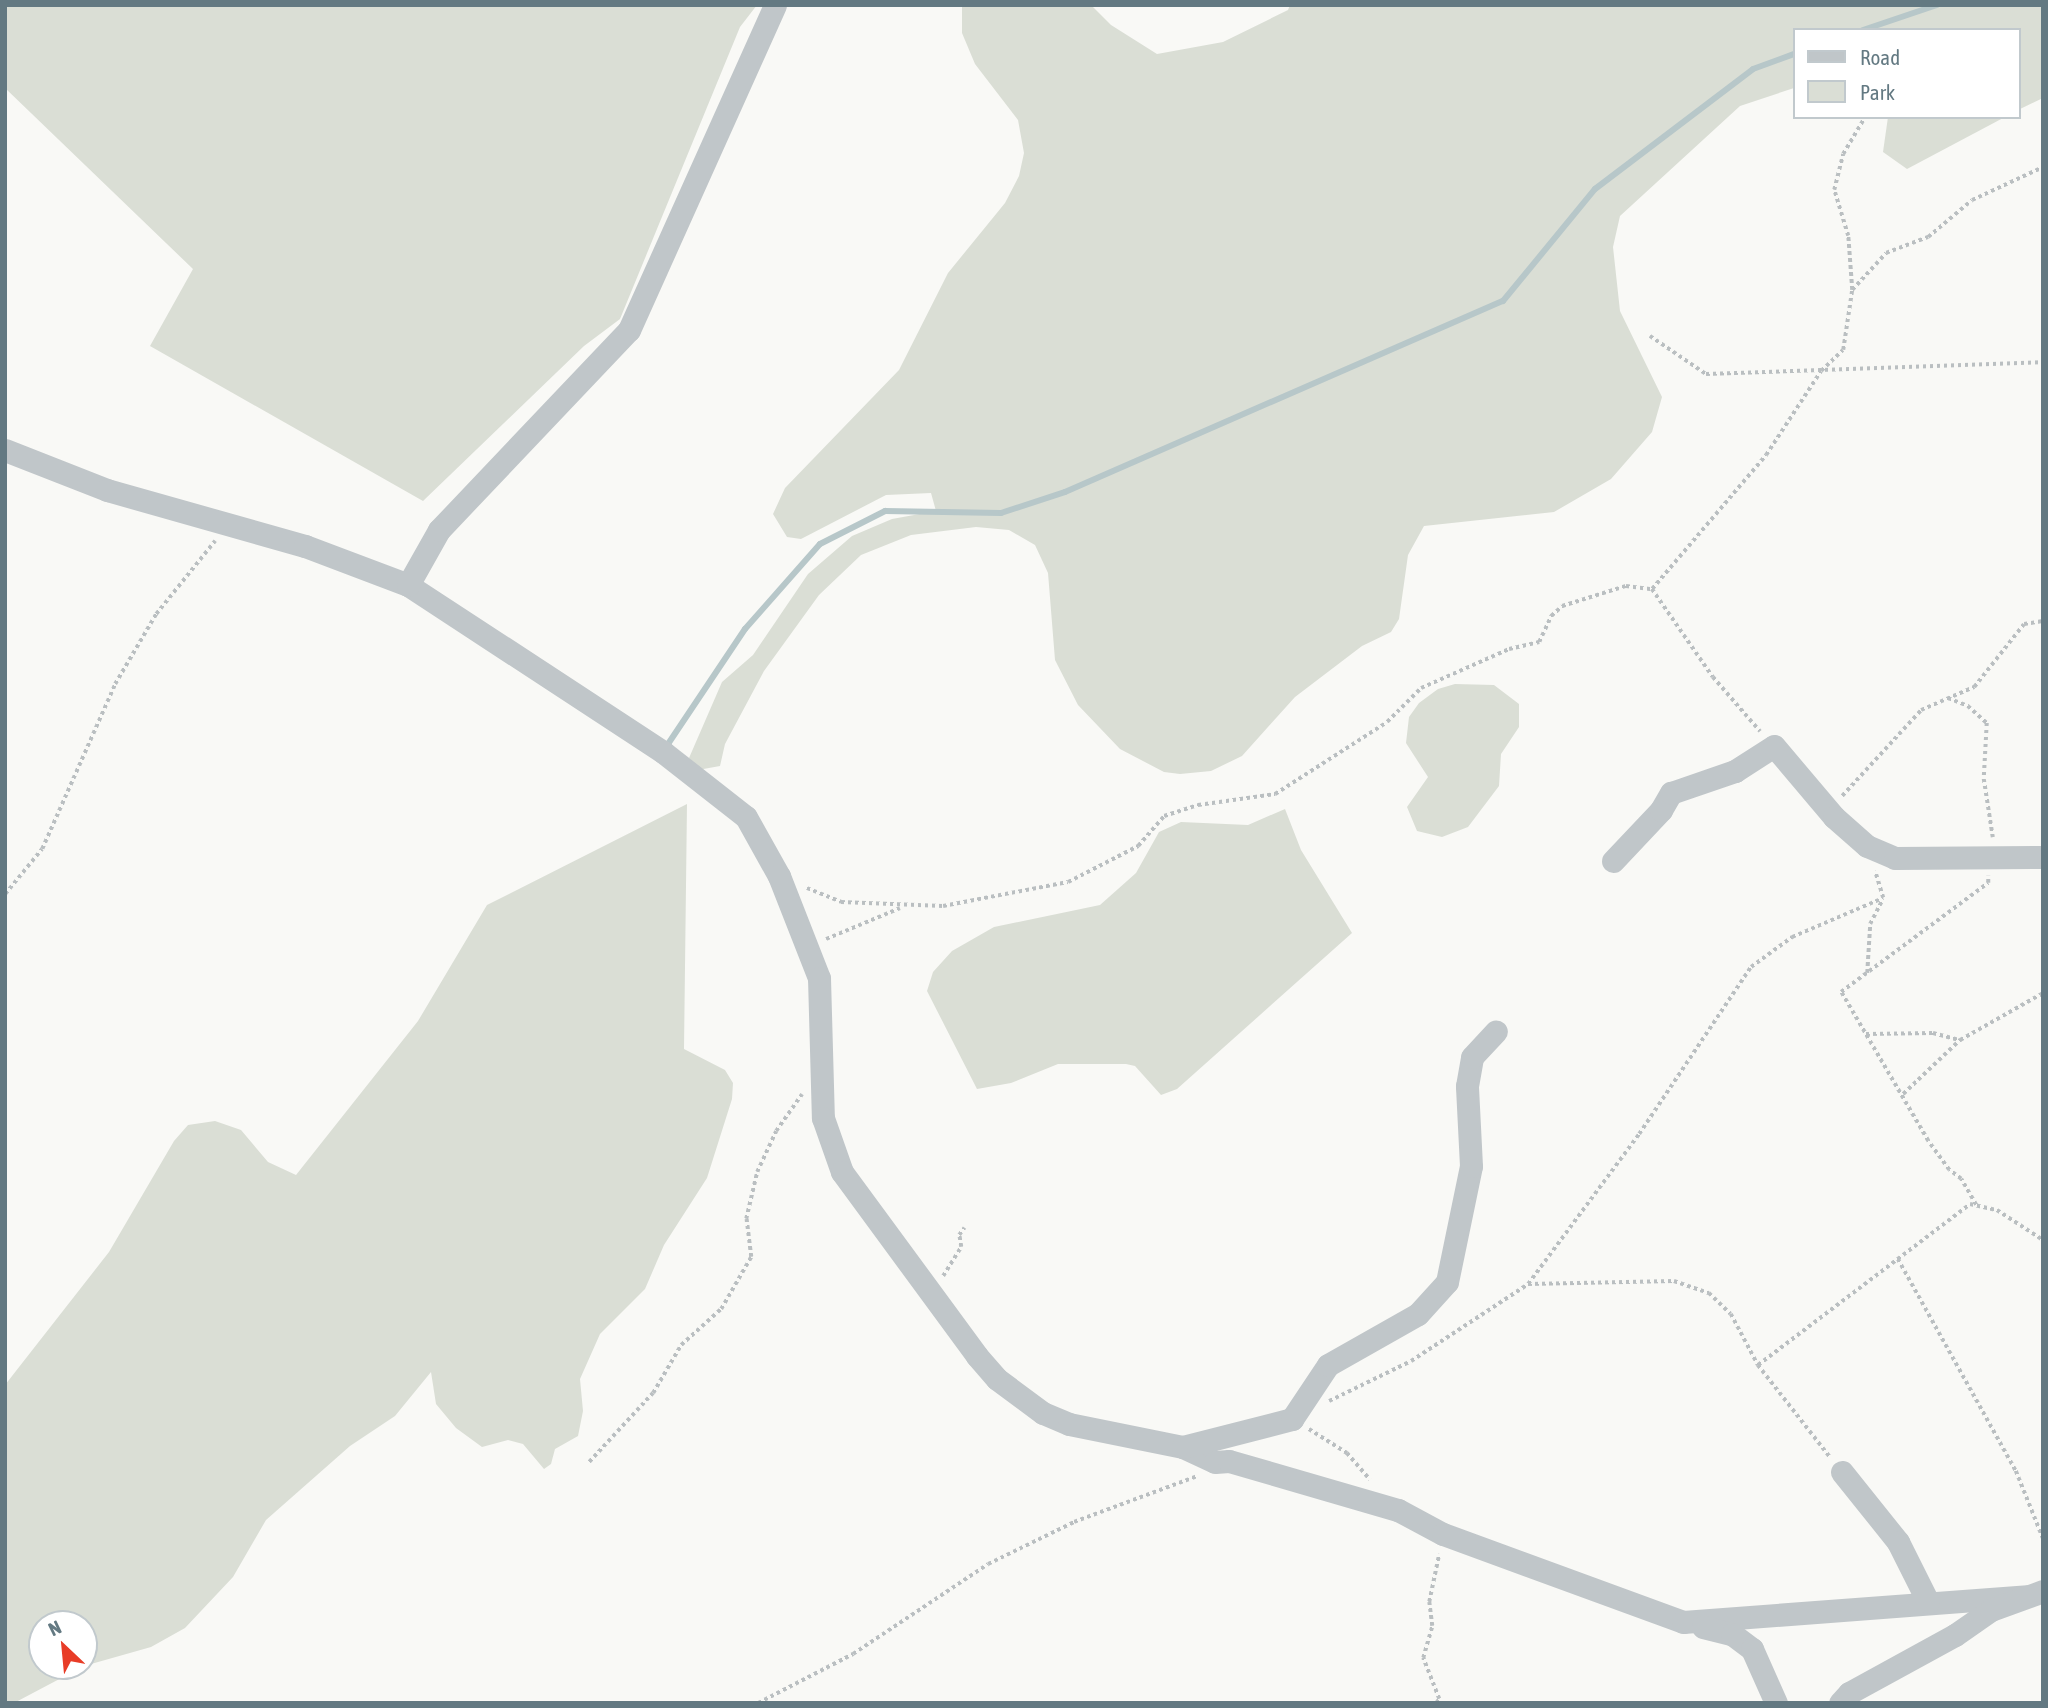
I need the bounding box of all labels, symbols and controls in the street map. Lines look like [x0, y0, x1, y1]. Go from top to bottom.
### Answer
legend [1792, 28, 2020, 119]
text: Road [1860, 45, 1900, 69]
text: Park [1860, 80, 1895, 104]
north arrow [28, 1610, 98, 1680]
text: N [45, 1616, 65, 1640]

